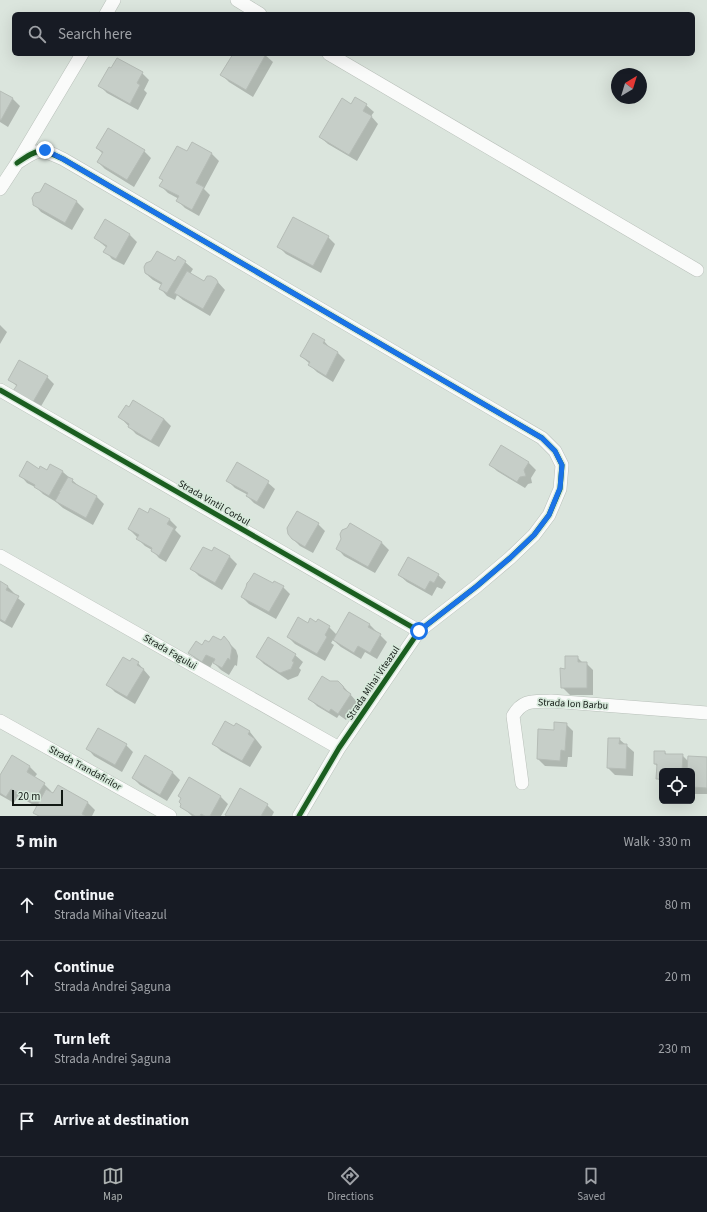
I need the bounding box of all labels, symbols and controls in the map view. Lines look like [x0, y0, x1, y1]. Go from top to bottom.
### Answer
search box [12, 12, 695, 56]
icon: search [26, 23, 48, 45]
text: Search here [58, 24, 132, 45]
north arrow [611, 68, 647, 104]
route end [36, 141, 54, 159]
street label: Strada Vintil Corbul [175, 477, 253, 530]
route start [410, 622, 428, 640]
street label: Strada Fagului [141, 631, 199, 673]
street label: Strada Mihai Viteazul [343, 643, 403, 723]
street label: Strada Ion Barbu [538, 695, 608, 713]
street label: Strada Trandafirilor [46, 742, 124, 794]
map controls [659, 768, 695, 804]
button: locate [659, 768, 695, 804]
scale bar [12, 788, 63, 807]
text: 20 m [18, 789, 40, 804]
text: 5 min [16, 830, 57, 854]
text: Walk · 330 m [623, 833, 691, 851]
text: Continue [54, 885, 114, 906]
icon: ahead [16, 894, 38, 916]
text: 80 m [665, 896, 691, 914]
text: Strada Mihai Viteazul [54, 906, 167, 924]
text: Continue [54, 957, 114, 978]
icon: ahead [16, 966, 38, 988]
text: 20 m [665, 968, 691, 986]
text: Strada Andrei Șaguna [54, 978, 171, 996]
text: Turn left [54, 1029, 110, 1050]
icon: left [16, 1038, 38, 1060]
text: 230 m [658, 1040, 691, 1058]
text: Strada Andrei Șaguna [54, 1050, 171, 1068]
icon: arrive [16, 1110, 38, 1132]
text: Arrive at destination [54, 1110, 189, 1131]
tab: Map [102, 1165, 124, 1204]
tab: Directions [327, 1165, 374, 1204]
tab: Saved [577, 1165, 605, 1204]

